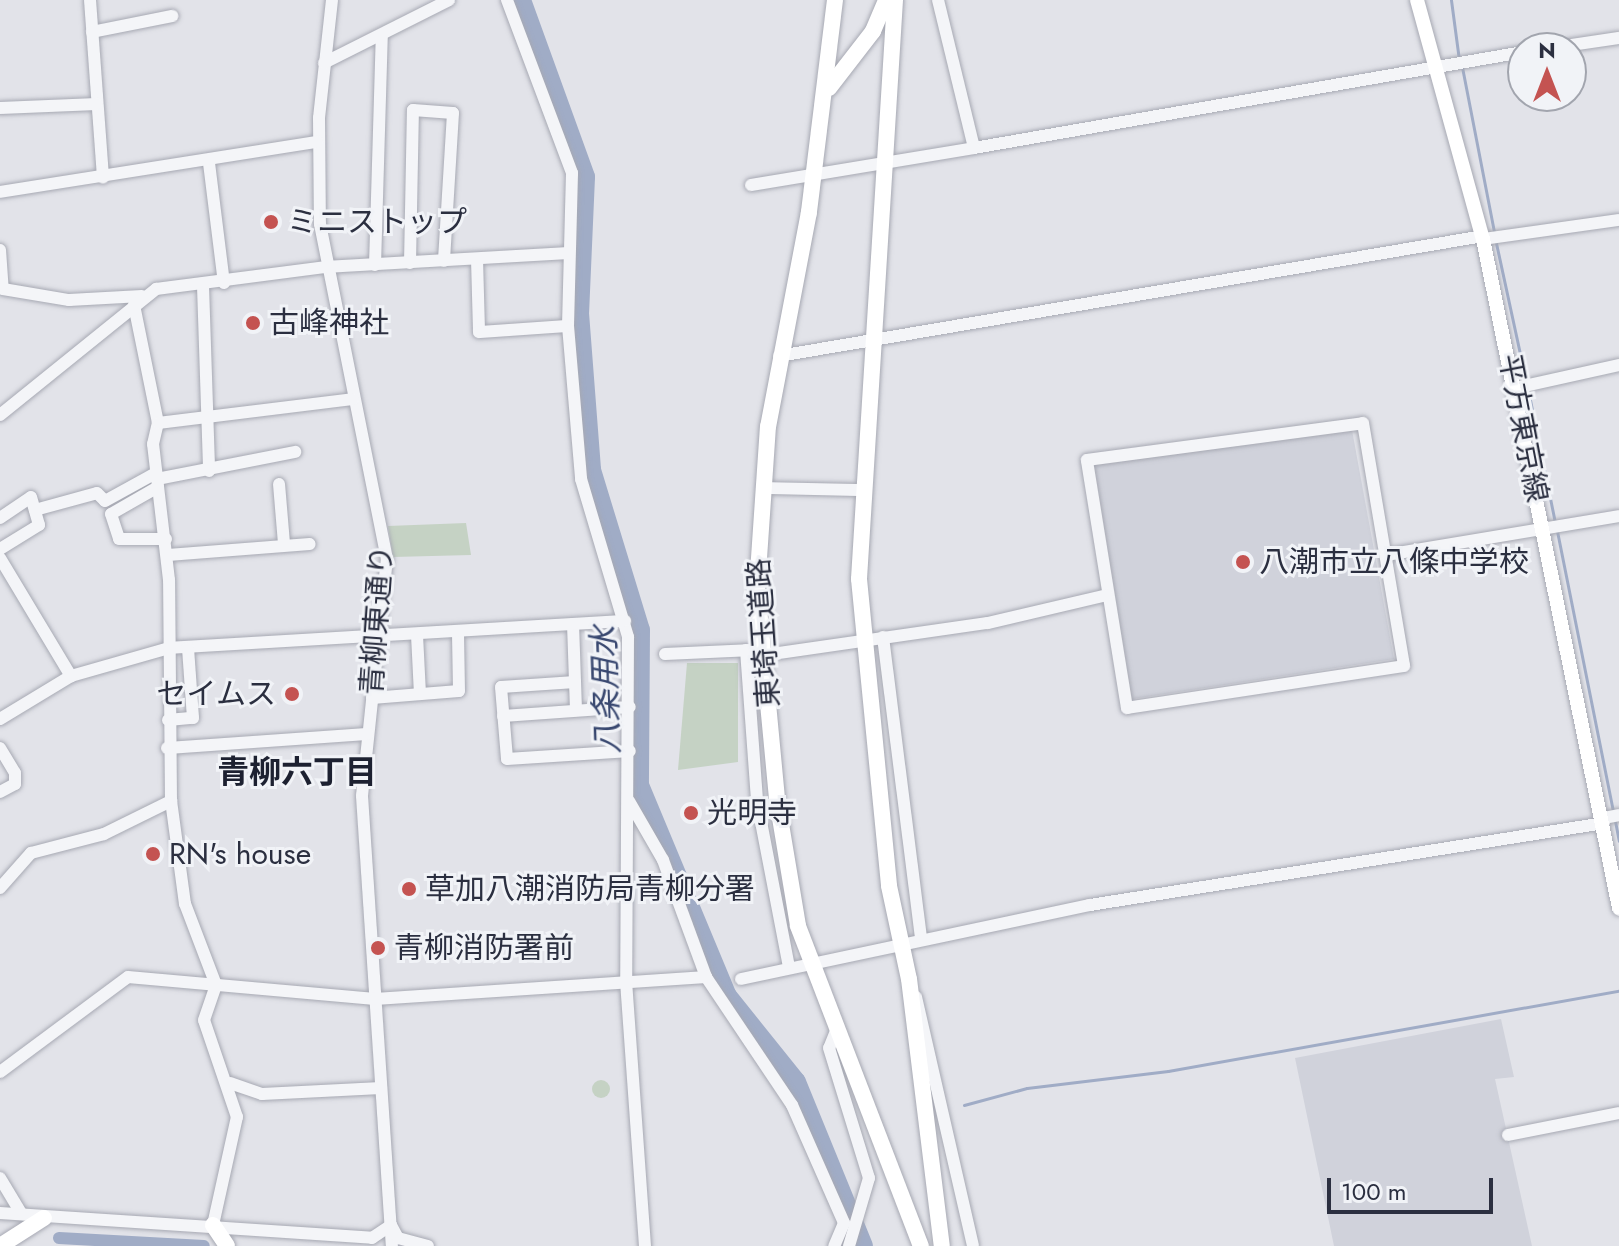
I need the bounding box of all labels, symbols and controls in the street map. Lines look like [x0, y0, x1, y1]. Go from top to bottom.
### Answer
north arrow [1507, 32, 1587, 112]
text: N [1538, 34, 1556, 66]
place label: ミニストップ [287, 204, 467, 240]
marker: ミニストップ [262, 213, 280, 231]
place label: 古峰神社 [269, 305, 389, 341]
marker: 古峰神社 [244, 314, 262, 332]
street label: 平方東京線 [1491, 351, 1555, 505]
street label: 青柳東通り [354, 544, 400, 696]
place label: 八潮市立八條中学校 [1259, 544, 1529, 580]
marker: 八潮市立八條中学校 [1234, 553, 1252, 571]
street label: 東埼玉道路 [741, 557, 787, 709]
water label: 八条用水 [585, 625, 627, 755]
place label: セイムス [156, 676, 276, 712]
marker: セイムス [283, 685, 301, 703]
district label: 青柳六丁目 [217, 753, 377, 791]
place label: 光明寺 [707, 795, 797, 831]
marker: 光明寺 [682, 804, 700, 822]
place label: RN's house [169, 836, 311, 872]
marker: RN's house [144, 845, 162, 863]
place label: 草加八潮消防局青柳分署 [425, 871, 755, 907]
marker: 草加八潮消防局青柳分署 [400, 880, 418, 898]
place label: 青柳消防署前 [394, 930, 574, 966]
marker: 青柳消防署前 [369, 939, 387, 957]
scale bar [1331, 1162, 1497, 1212]
text: 100 m [1341, 1174, 1407, 1209]

